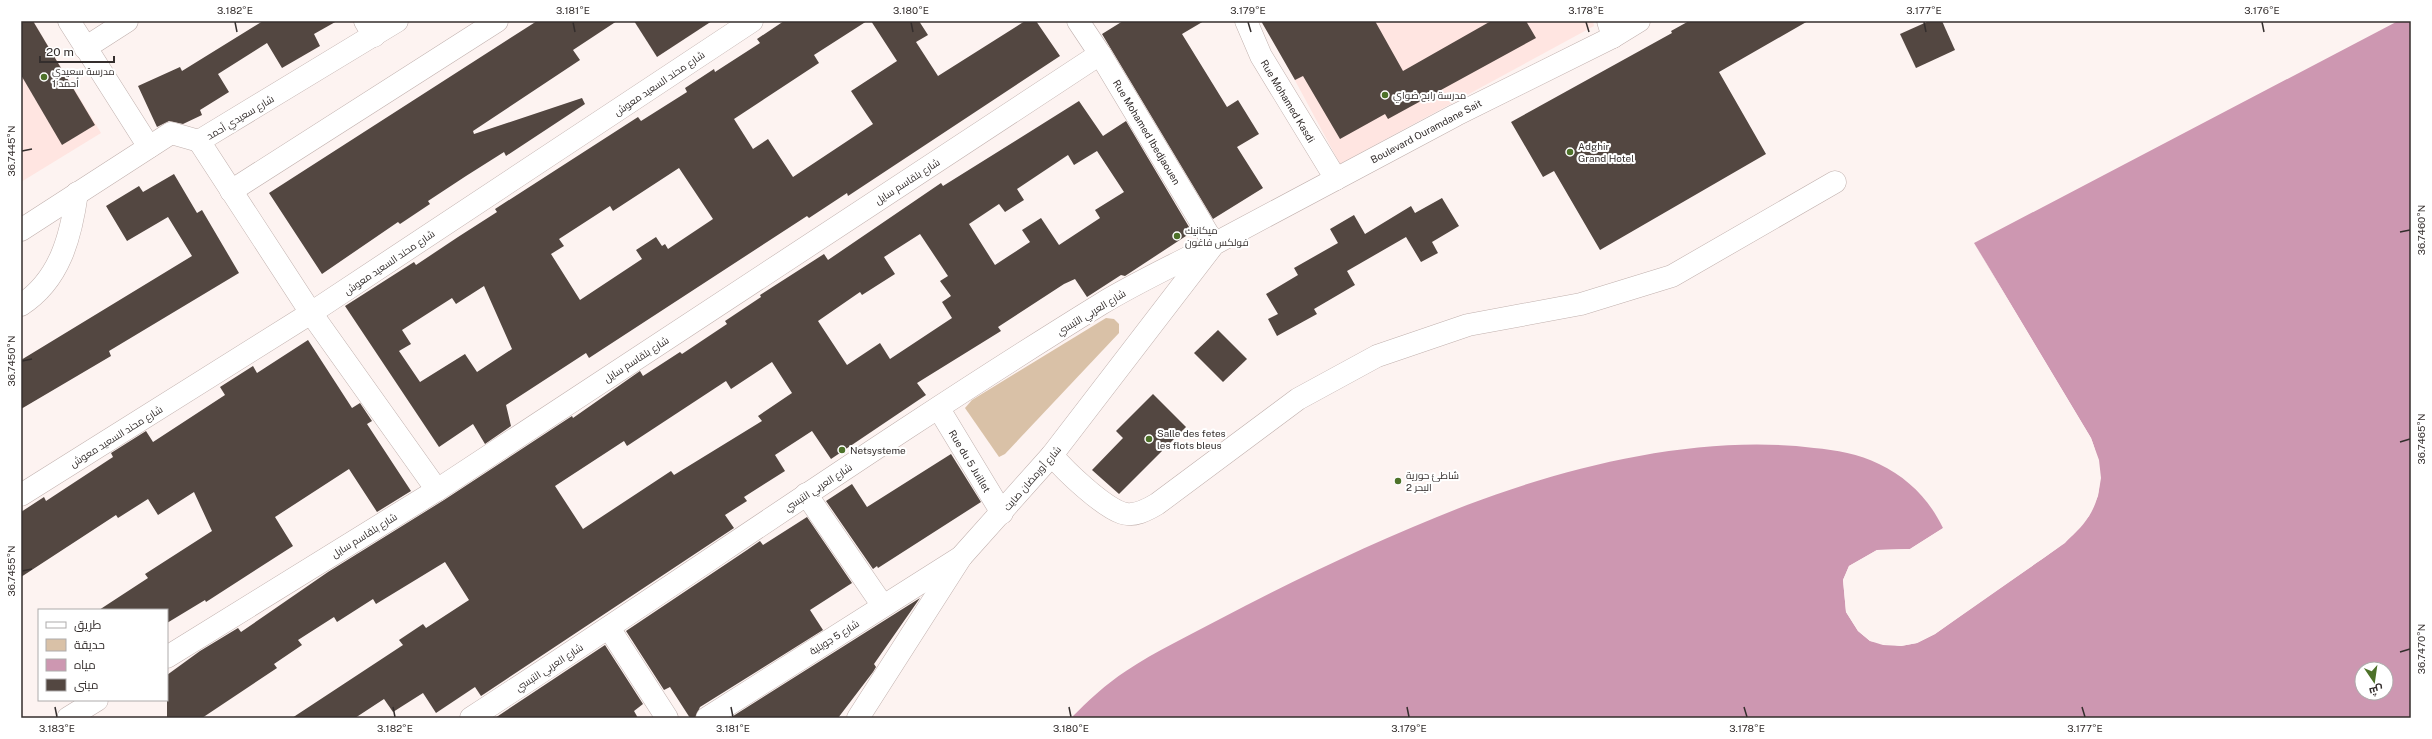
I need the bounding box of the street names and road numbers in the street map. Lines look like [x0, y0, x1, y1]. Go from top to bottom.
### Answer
street label: شارع محند السعيد معوش [611, 48, 707, 119]
street label: Rue Mohamed Kasdi [1258, 57, 1318, 145]
street label: Rue Mohamed Ibedjaouen [1111, 77, 1183, 187]
street label: شارع سعيدي أحمد [204, 92, 277, 144]
street label: Boulevard Ouramdane Sait [1368, 96, 1484, 165]
street label: شارع بلقاسم سايل [872, 156, 943, 208]
street label: شارع محند السعيد معوش [341, 227, 437, 298]
street label: شارع العربي التبسي [1054, 287, 1129, 339]
street label: شارع بلقاسم سايل [601, 334, 672, 386]
street label: شارع محند السعيد معوش [68, 403, 165, 470]
street label: Rue du 5 Juillet [947, 428, 993, 494]
street label: شارع أورمضان صايت [1001, 443, 1064, 513]
street label: شارع العربي التبسي [782, 461, 855, 515]
street label: شارع بلقاسم سايل [329, 510, 400, 562]
street label: شارع 5 جويلية [807, 617, 862, 658]
street label: شارع العربي التبسي [513, 641, 586, 695]

